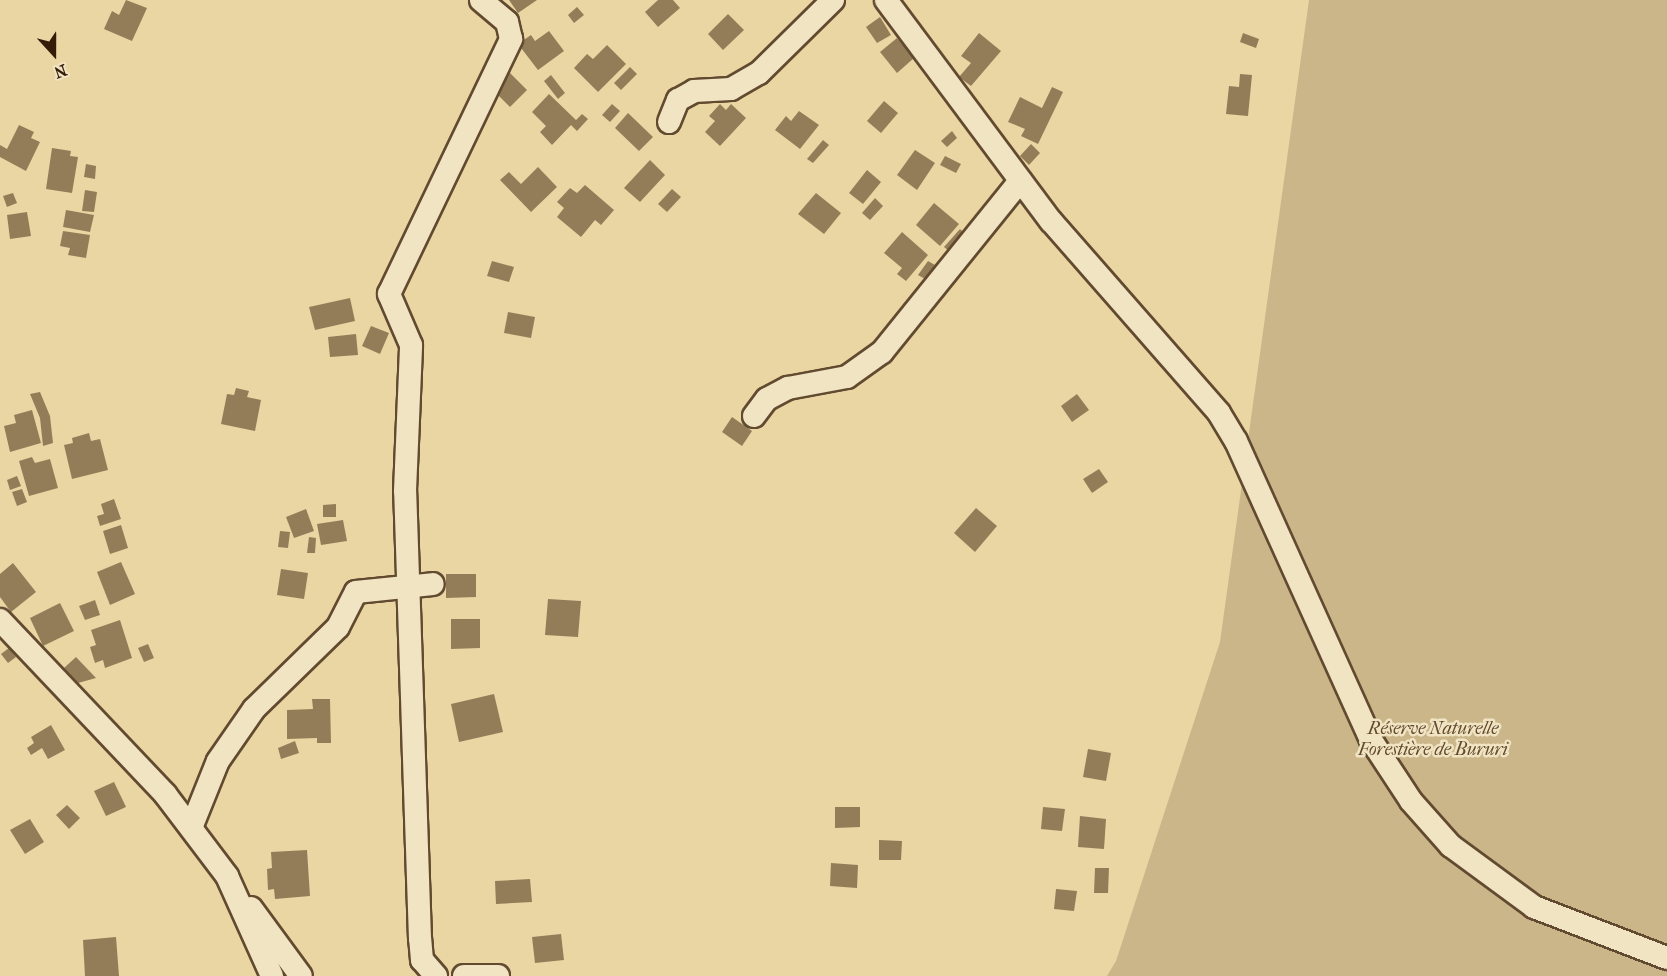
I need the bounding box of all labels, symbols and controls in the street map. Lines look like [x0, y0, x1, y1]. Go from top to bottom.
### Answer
north arrow [24, 24, 84, 84]
text: N [52, 60, 70, 82]
park label: Réserve Naturelle Forestière de Bururi [1358, 719, 1508, 762]

